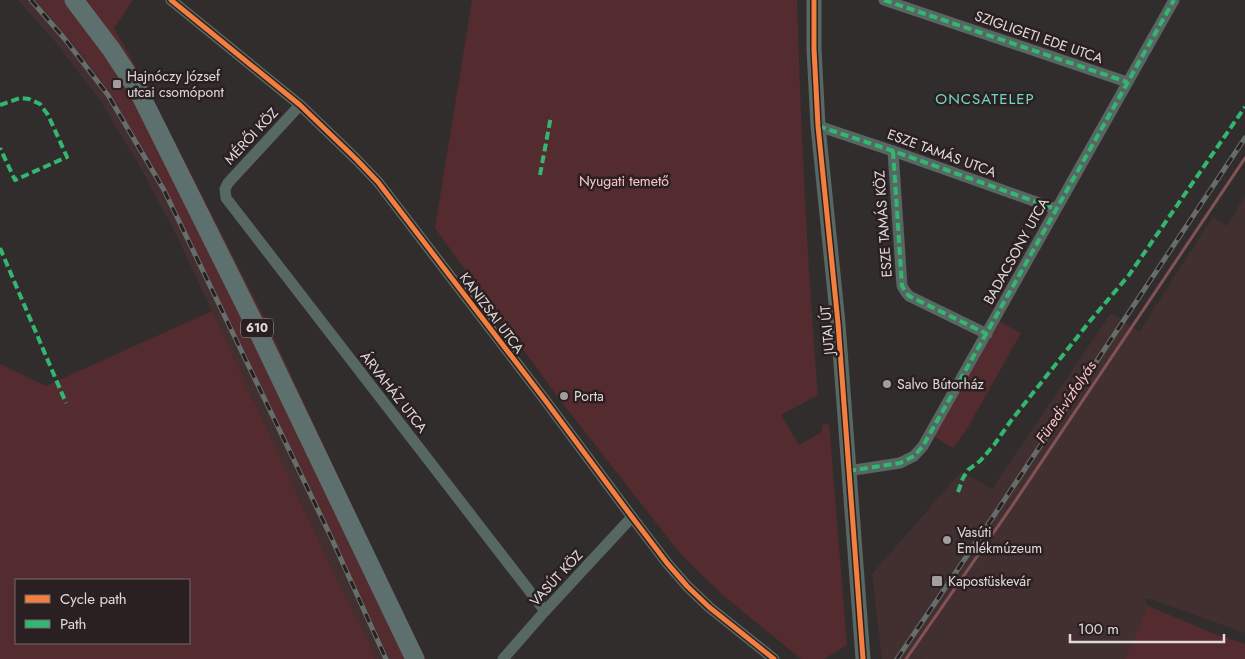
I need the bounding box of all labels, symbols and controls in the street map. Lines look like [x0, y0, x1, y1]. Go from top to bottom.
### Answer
street label: SZIGLIGETI EDE UTCA [972, 6, 1106, 69]
place label: Hajnóczy József utcai csomópont [127, 66, 224, 102]
marker: Hajnóczy József utcai csomópont [111, 78, 123, 90]
district label: ONCSATELEP [935, 88, 1035, 110]
street label: MÉRŐI KÖZ [219, 103, 283, 169]
street label: ESZE TAMÁS UTCA [885, 124, 1000, 182]
street label: ESZE TAMÁS KÖZ [869, 169, 897, 278]
park label: Nyugati temető [579, 171, 669, 191]
street label: BADACSONY UTCA [978, 193, 1054, 308]
street label: KANIZSAI UTCA [455, 268, 530, 358]
street label: JUTAI ÚT [815, 304, 839, 357]
road number: 610 [241, 318, 273, 338]
street label: ÁRVAHÁZ UTCA [356, 347, 433, 438]
water label: Füredi-vízfolyás [1030, 356, 1102, 448]
place label: Salvo Bútorház [897, 374, 985, 394]
marker: Salvo Bútorház [881, 378, 893, 390]
place label: Porta [574, 386, 604, 406]
marker: Porta [558, 390, 570, 402]
place label: Vasúti Emlékmúzeum [957, 522, 1042, 558]
marker: Vasúti Emlékmúzeum [941, 534, 953, 546]
street label: VASÚT KÖZ [525, 545, 587, 610]
place label: Kapostüskevár [948, 571, 1031, 591]
marker: Kapostüskevár [930, 574, 944, 588]
legend [15, 579, 190, 644]
text: Cycle path [60, 588, 127, 610]
scale bar [1070, 612, 1224, 644]
text: Path [60, 613, 86, 635]
text: 100 m [1078, 618, 1119, 640]

